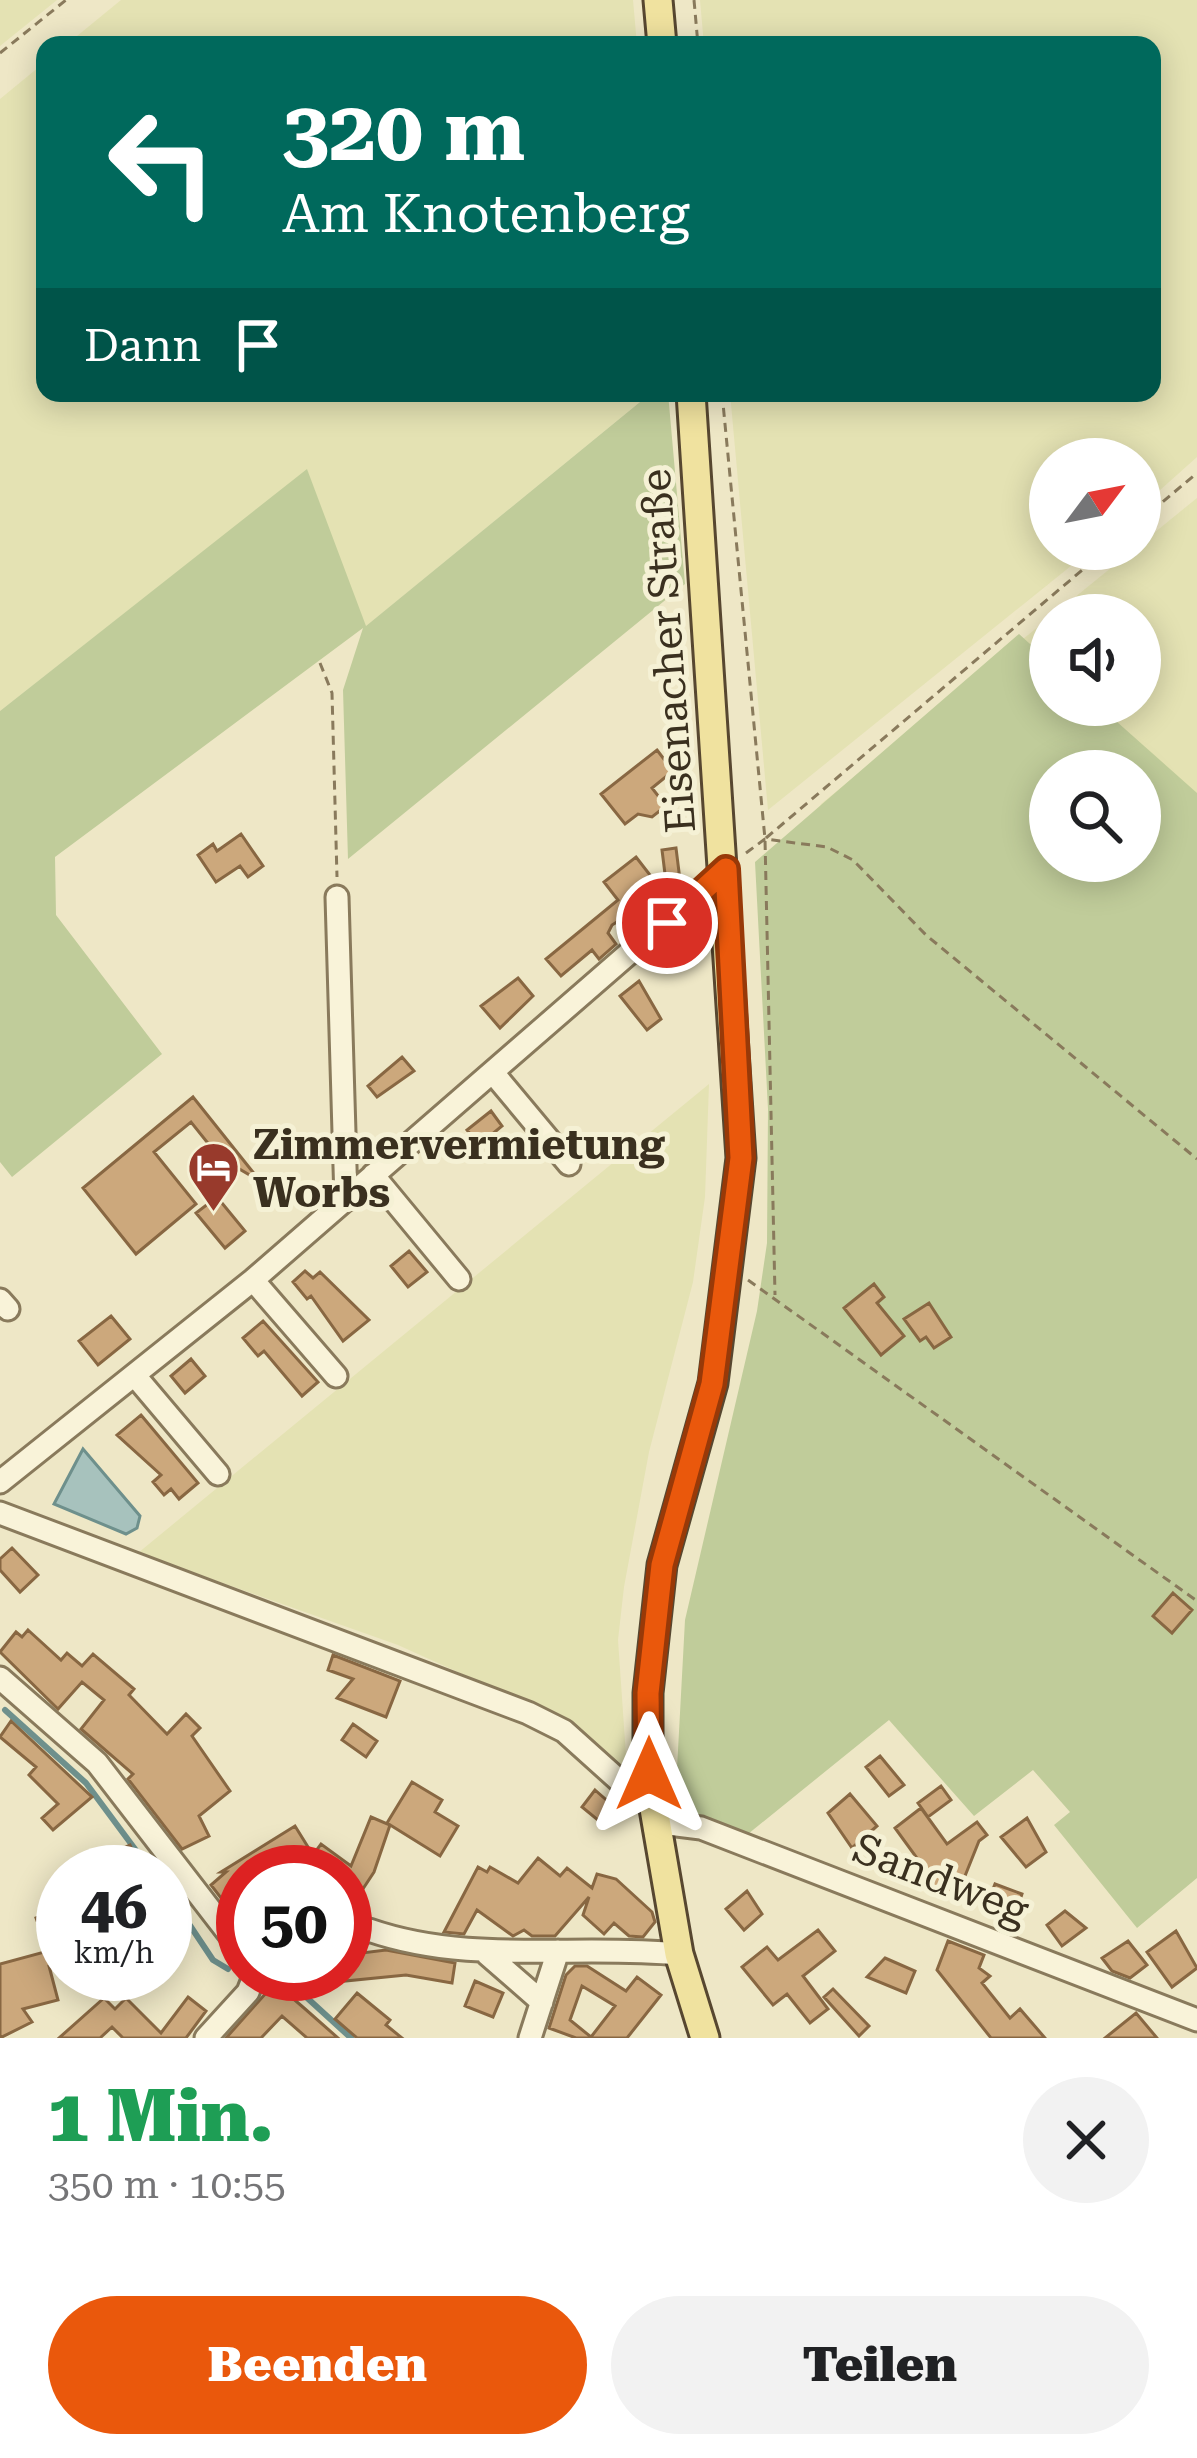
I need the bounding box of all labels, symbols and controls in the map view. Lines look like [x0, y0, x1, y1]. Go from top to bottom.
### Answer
text: 320 m [282, 82, 525, 180]
icon: left [84, 84, 240, 240]
text: Am Knotenberg [282, 182, 690, 245]
icon: arrive [225, 312, 291, 378]
text: Dann [84, 319, 201, 372]
north arrow [1029, 438, 1161, 570]
map controls [1029, 438, 1161, 882]
street label: Eisenacher Straße [631, 467, 705, 835]
button: sound [1029, 594, 1161, 726]
button: search [1029, 750, 1161, 882]
pin [616, 872, 718, 974]
icon: arrive [634, 890, 700, 956]
place label: Zimmervermietung Worbs [253, 1120, 665, 1217]
hotel icon: Zimmervermietung Worbs [186, 1140, 242, 1214]
position arrow [586, 1711, 712, 1837]
street label: Sandweg [846, 1823, 1036, 1935]
speed limit sign: 50 [216, 1845, 372, 2001]
text: 46 [80, 1872, 148, 1943]
text: km/h [74, 1935, 154, 1970]
text: 1 Min. [48, 2074, 274, 2159]
button: close [1023, 2077, 1149, 2203]
text: 350 m · 10:55 [48, 2162, 286, 2208]
button: Beenden [48, 2296, 587, 2434]
button: Teilen [611, 2296, 1149, 2434]

